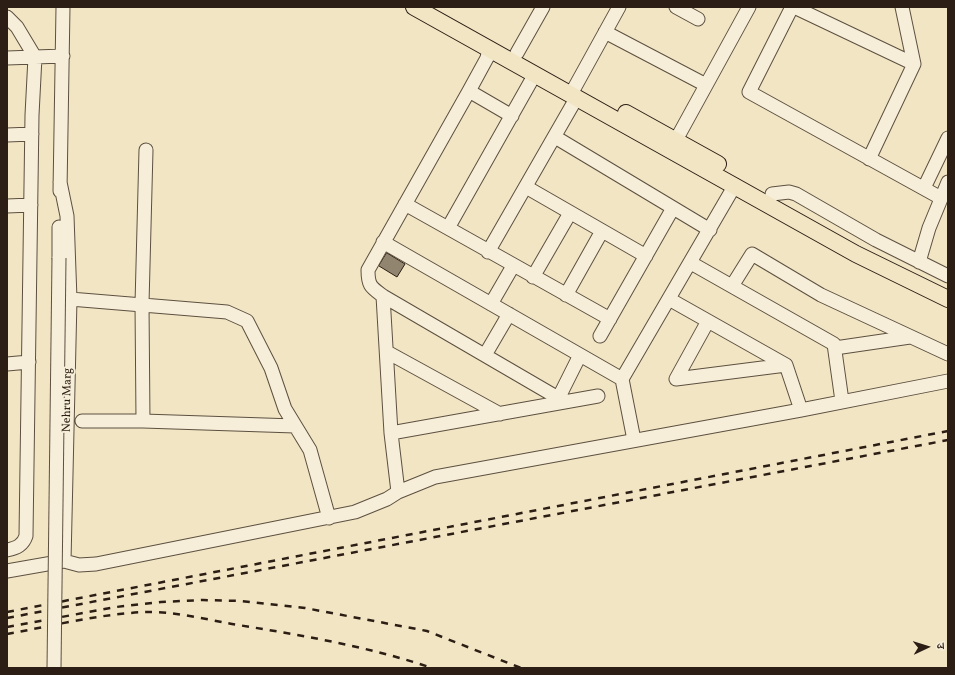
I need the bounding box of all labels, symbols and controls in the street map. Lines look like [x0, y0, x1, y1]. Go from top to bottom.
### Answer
street label: Nehru Marg [60, 368, 76, 432]
north arrow [907, 627, 947, 667]
text: उ [932, 643, 947, 649]

